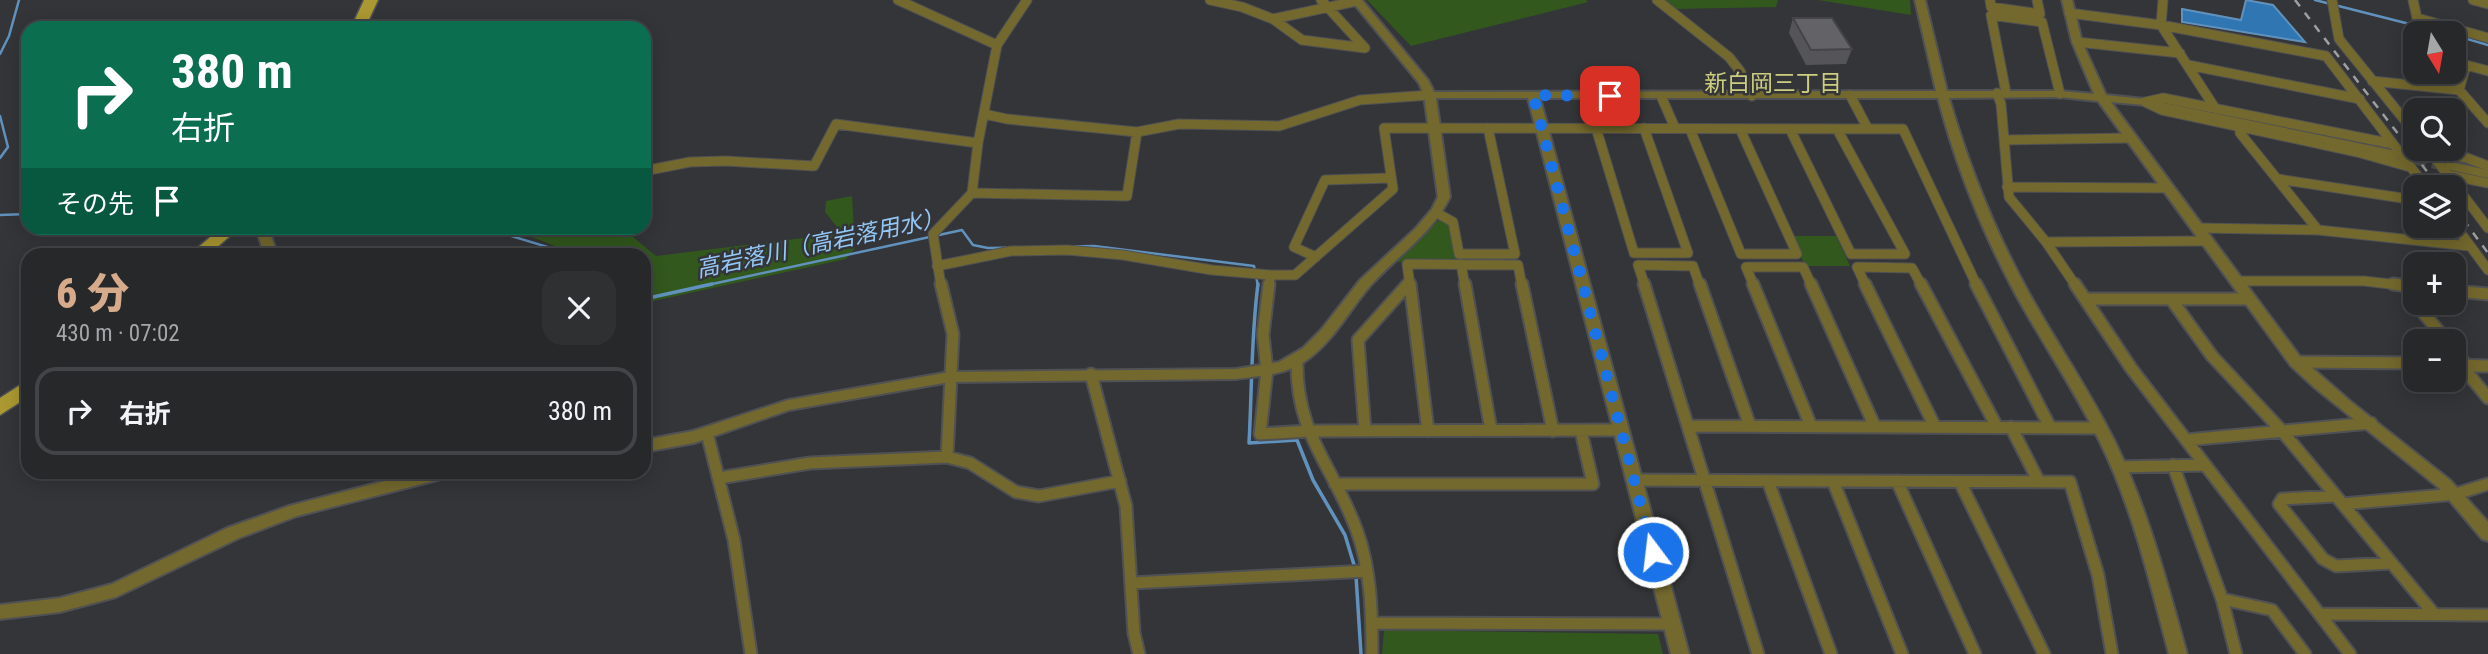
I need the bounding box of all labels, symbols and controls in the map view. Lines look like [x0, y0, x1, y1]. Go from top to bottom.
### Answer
north arrow [2403, 21, 2466, 84]
map controls [2403, 21, 2466, 392]
text: 380 m [171, 43, 293, 100]
icon: right [56, 49, 147, 140]
pin [1580, 66, 1640, 126]
district label: 新白岡三丁目 [1704, 70, 1842, 97]
icon: arrive [1591, 77, 1629, 115]
button: search [2403, 98, 2466, 161]
text: 右折 [171, 109, 235, 147]
button: layers [2403, 175, 2466, 238]
icon: arrive [148, 182, 186, 220]
text: その先 [56, 189, 134, 219]
water label: 高岩落川（高岩落用水） [694, 204, 947, 283]
button: + [2403, 252, 2466, 315]
text: 6 分 [56, 269, 129, 318]
button: close [542, 271, 616, 345]
text: 430 m · 07:02 [56, 320, 180, 347]
button: − [2403, 329, 2466, 392]
icon: right [60, 392, 98, 430]
text: 380 m [548, 396, 612, 426]
text: 右折 [119, 399, 171, 429]
position arrow [1616, 515, 1690, 589]

